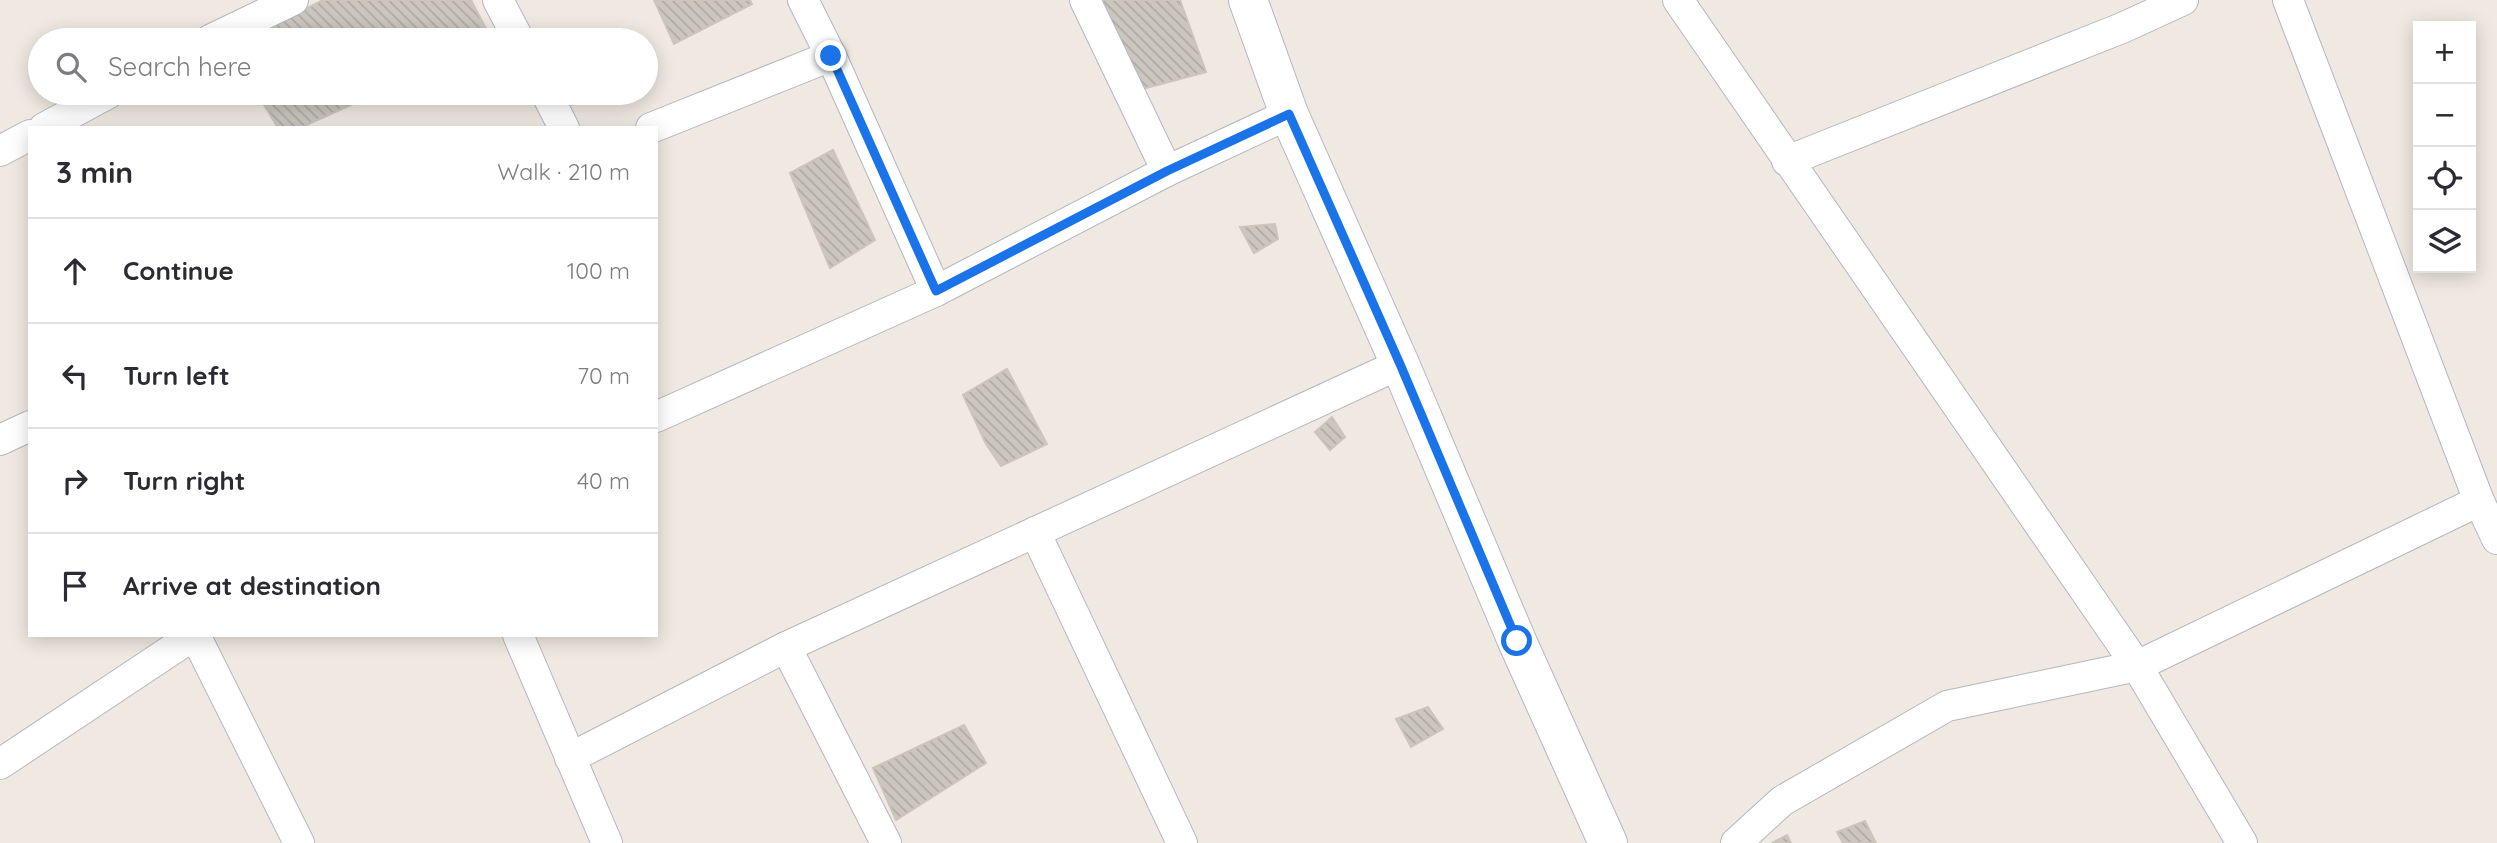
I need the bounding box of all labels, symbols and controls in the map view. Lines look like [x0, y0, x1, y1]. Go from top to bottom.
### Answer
map controls [2413, 21, 2476, 273]
button: + [2413, 21, 2476, 84]
search box [28, 28, 658, 105]
route end [815, 40, 846, 71]
icon: search [52, 48, 90, 86]
text: Search here [108, 50, 252, 83]
button: − [2413, 84, 2476, 147]
button: locate [2413, 147, 2476, 210]
text: 3 min [56, 153, 133, 191]
text: Walk · 210 m [497, 157, 630, 186]
button: layers [2413, 210, 2476, 273]
icon: ahead [56, 252, 94, 290]
text: Continue [123, 254, 234, 287]
text: 100 m [567, 256, 630, 285]
icon: left [56, 357, 94, 395]
text: Turn left [123, 359, 230, 392]
text: 70 m [577, 361, 630, 390]
icon: right [56, 462, 94, 500]
text: Turn right [123, 464, 245, 497]
text: 40 m [577, 466, 630, 495]
icon: arrive [56, 567, 94, 605]
text: Arrive at destination [123, 569, 381, 602]
route start [1501, 625, 1532, 656]

